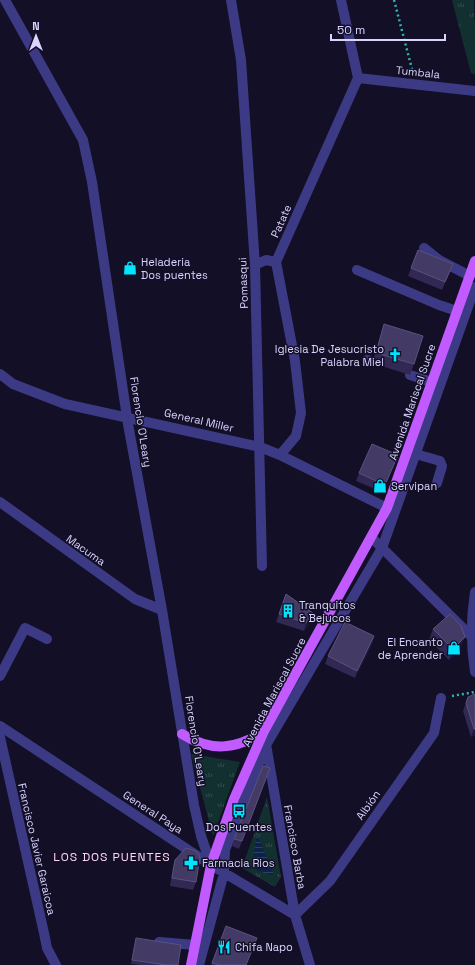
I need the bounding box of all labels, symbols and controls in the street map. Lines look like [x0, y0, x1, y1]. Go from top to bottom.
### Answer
north arrow [16, 16, 56, 56]
scale bar [331, 16, 445, 42]
text: N [32, 19, 40, 33]
text: 50 m [337, 22, 365, 38]
street label: Tumbala [395, 63, 441, 81]
street label: Patate [268, 202, 294, 240]
place label: Heladeria Dos puentes [141, 255, 208, 282]
street label: Pomasqui [235, 257, 251, 309]
shop icon: Heladeria Dos puentes [122, 260, 138, 276]
place label: Iglesia De Jesucristo Palabra Miel [275, 342, 384, 369]
street label: Avenida Mariscal Sucre [386, 342, 438, 462]
church icon: Iglesia De Jesucristo Palabra Miel [387, 347, 403, 363]
street label: Florencio O'Leary [127, 376, 155, 468]
street label: General Miller [163, 405, 235, 435]
shop icon: Servipan [372, 478, 388, 494]
place label: Servipan [391, 479, 437, 493]
street label: Macuma [64, 531, 109, 569]
place label: Tranquitos & Bejucos [299, 598, 356, 625]
building icon: Tranquitos & Bejucos [280, 603, 296, 619]
street label: Avenida Mariscal Sucre [239, 635, 309, 749]
place label: El Encanto de Aprender [378, 635, 443, 662]
shop icon: El Encanto de Aprender [446, 640, 462, 656]
street label: Florencio O'Leary [182, 695, 210, 787]
street label: Francisco Javier Garaicoa [15, 782, 59, 917]
street label: General Paya [120, 787, 186, 837]
street label: Albión [353, 787, 383, 823]
bus stop icon: Dos Puentes [231, 803, 247, 819]
street label: Francisco Barba [281, 804, 309, 891]
place label: Dos Puentes [206, 820, 272, 834]
district label: LOS DOS PUENTES [53, 849, 171, 865]
pharmacy icon: Farmacia Rios [183, 855, 199, 871]
place label: Farmacia Rios [202, 856, 275, 870]
restaurant icon: Chifa Napo [216, 939, 232, 955]
place label: Chifa Napo [235, 940, 293, 954]

